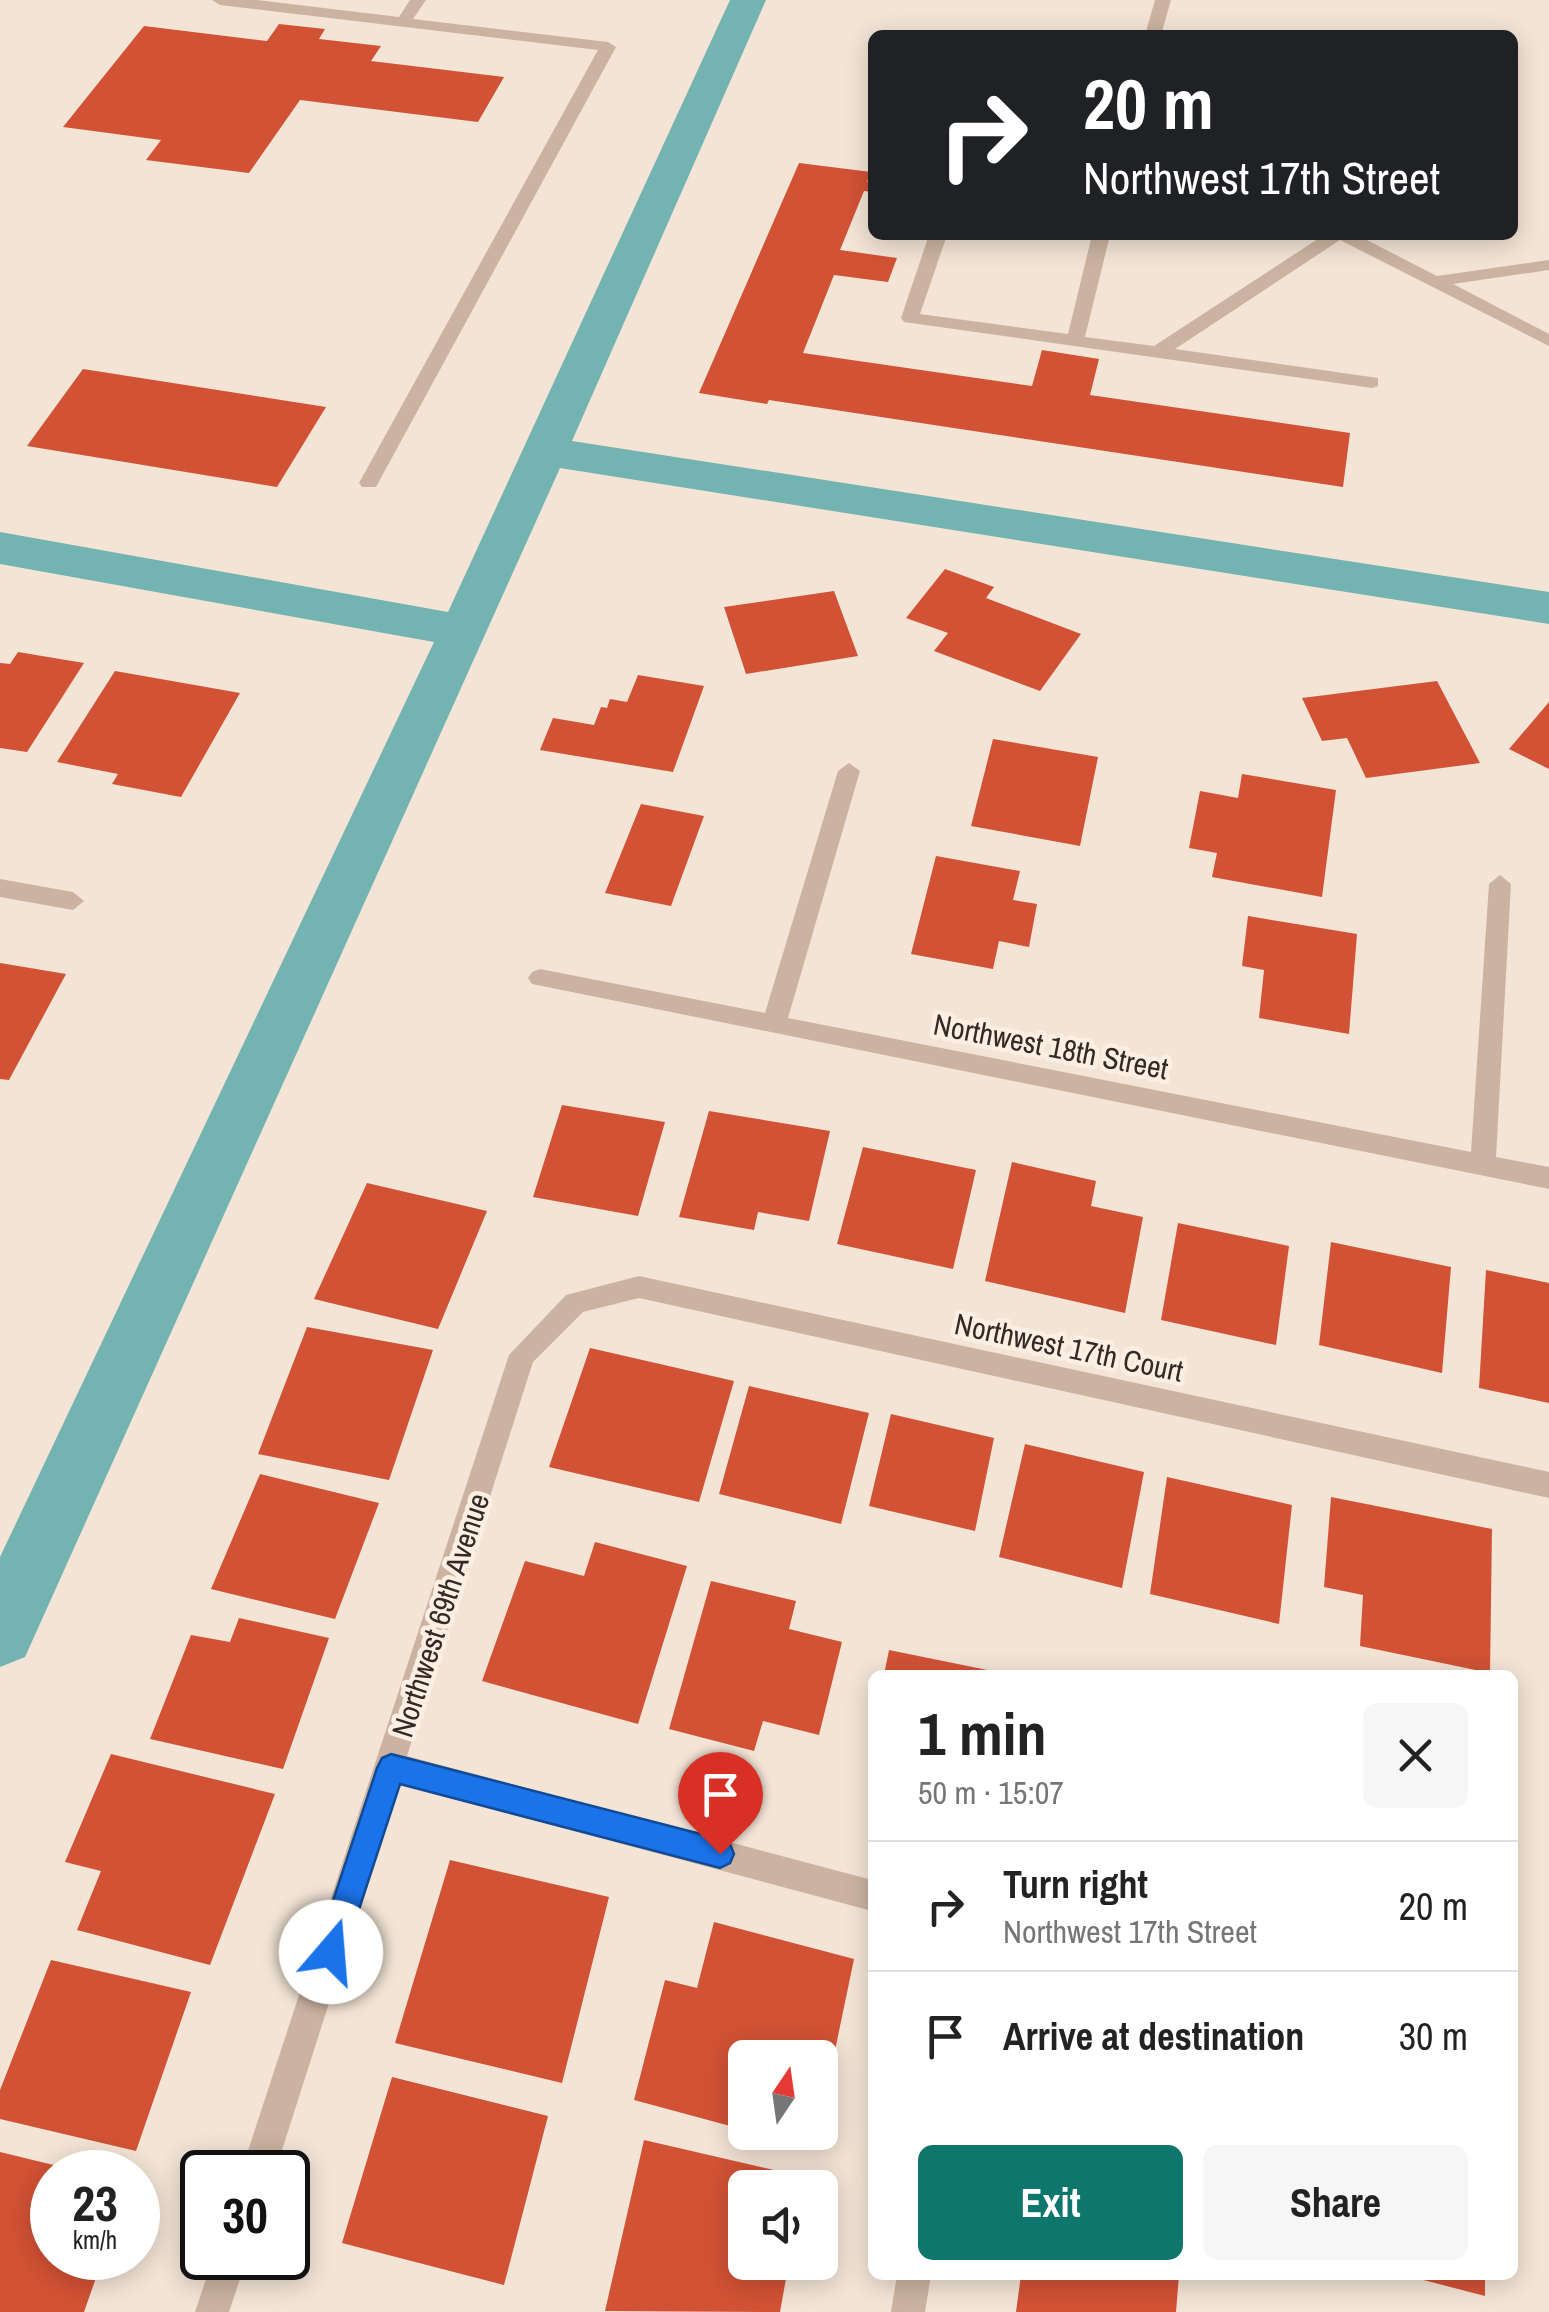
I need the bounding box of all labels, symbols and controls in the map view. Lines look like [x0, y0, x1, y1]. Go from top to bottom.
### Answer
text: 20 m [1083, 57, 1214, 151]
icon: right [918, 70, 1048, 200]
text: Northwest 17th Street [1083, 147, 1440, 208]
street label: Northwest 18th Street [930, 1004, 1172, 1088]
street label: Northwest 17th Court [951, 1303, 1187, 1391]
street label: Northwest 69th Avenue [382, 1488, 498, 1742]
text: 1 min [918, 1693, 1047, 1774]
button: close [1363, 1703, 1468, 1808]
pin [678, 1752, 763, 1855]
icon: arrive [693, 1767, 748, 1822]
text: 50 m · 15:07 [918, 1771, 1064, 1814]
text: Turn right [1003, 1859, 1148, 1910]
icon: right [918, 1879, 973, 1934]
text: 20 m [1399, 1881, 1468, 1932]
position arrow [279, 1900, 383, 2004]
text: Northwest 17th Street [1003, 1910, 1257, 1953]
icon: arrive [918, 2009, 973, 2064]
text: Arrive at destination [1003, 2011, 1304, 2062]
text: 30 m [1399, 2011, 1468, 2062]
north arrow [728, 2040, 838, 2150]
map controls [728, 2040, 838, 2280]
button: Exit [918, 2145, 1183, 2260]
button: Share [1203, 2145, 1468, 2260]
speed limit sign: 30 [180, 2150, 310, 2280]
text: 23 [72, 2169, 118, 2237]
button: sound [728, 2170, 838, 2280]
text: km/h [73, 2223, 117, 2257]

